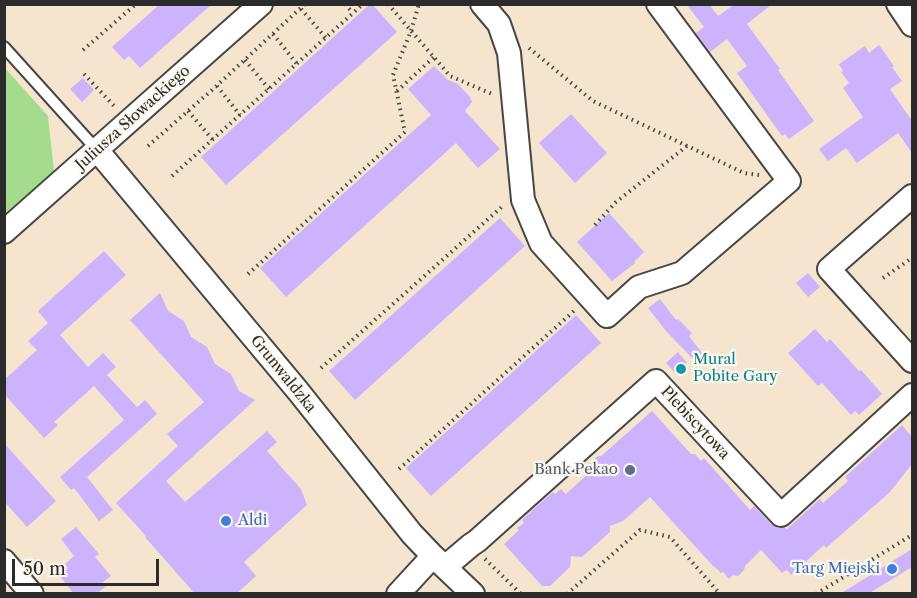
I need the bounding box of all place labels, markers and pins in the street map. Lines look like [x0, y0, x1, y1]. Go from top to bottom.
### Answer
place label: Mural Pobite Gary [693, 351, 778, 386]
marker: Mural Pobite Gary [674, 362, 688, 376]
place label: Bank Pekao [534, 461, 618, 479]
marker: Bank Pekao [623, 463, 637, 477]
place label: Aldi [238, 512, 267, 530]
marker: Aldi [219, 514, 233, 528]
place label: Targ Miejski [792, 560, 880, 578]
marker: Targ Miejski [885, 562, 899, 576]

